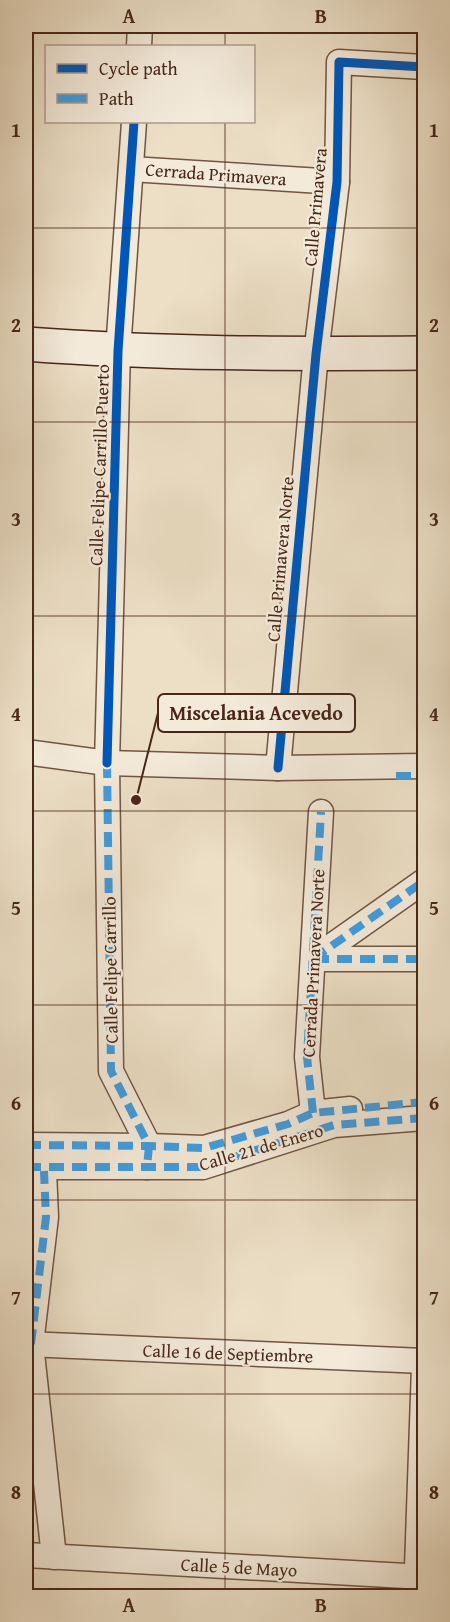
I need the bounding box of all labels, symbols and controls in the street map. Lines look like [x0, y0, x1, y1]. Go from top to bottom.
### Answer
text: A [123, 1, 136, 30]
text: B [315, 1, 327, 30]
legend [45, 45, 255, 123]
text: Cycle path [99, 55, 178, 82]
text: Path [99, 85, 134, 112]
text: 1 [11, 115, 21, 144]
text: 1 [429, 115, 439, 144]
street label: Calle Primavera [296, 146, 334, 267]
street label: Cerrada Primavera [145, 156, 288, 192]
text: 2 [11, 310, 21, 339]
text: 2 [429, 310, 439, 339]
street label: Calle Felipe Carrillo Puerto [82, 364, 116, 566]
street label: Calle Primavera Norte [259, 475, 301, 643]
text: 3 [11, 504, 21, 533]
text: 3 [429, 504, 439, 533]
callout: Miscelania Acevedo [158, 694, 355, 732]
text: Miscelania Acevedo [169, 698, 343, 727]
text: 4 [11, 699, 21, 728]
text: 4 [429, 699, 439, 728]
street label: Cerrada Primavera Norte [295, 868, 331, 1058]
text: 5 [11, 893, 21, 922]
text: 5 [429, 893, 439, 922]
street label: Calle Felipe Carrillo [95, 896, 125, 1044]
text: 6 [11, 1088, 21, 1117]
text: 6 [429, 1088, 439, 1117]
street label: Calle 21 de Enero [196, 1116, 326, 1178]
text: 7 [11, 1282, 21, 1311]
text: 7 [429, 1282, 439, 1311]
street label: Calle 16 de Septiembre [142, 1337, 314, 1369]
text: 8 [11, 1477, 21, 1506]
text: 8 [429, 1477, 439, 1506]
street label: Calle 5 de Mayo [180, 1550, 298, 1584]
text: A [123, 1590, 136, 1619]
text: B [315, 1590, 327, 1619]

